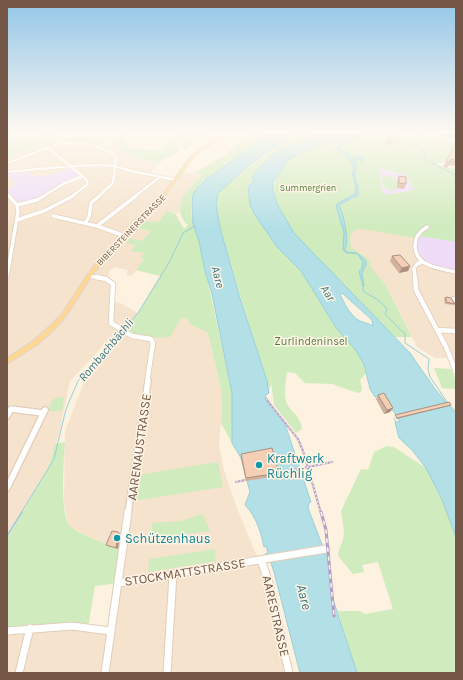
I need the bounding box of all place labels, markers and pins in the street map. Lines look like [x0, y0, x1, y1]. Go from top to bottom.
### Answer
place label: Kraftwerk Rüchlig [267, 451, 324, 481]
marker: Kraftwerk Rüchlig [254, 460, 264, 470]
place label: Schützenhaus [125, 531, 211, 546]
marker: Schützenhaus [112, 533, 122, 543]

